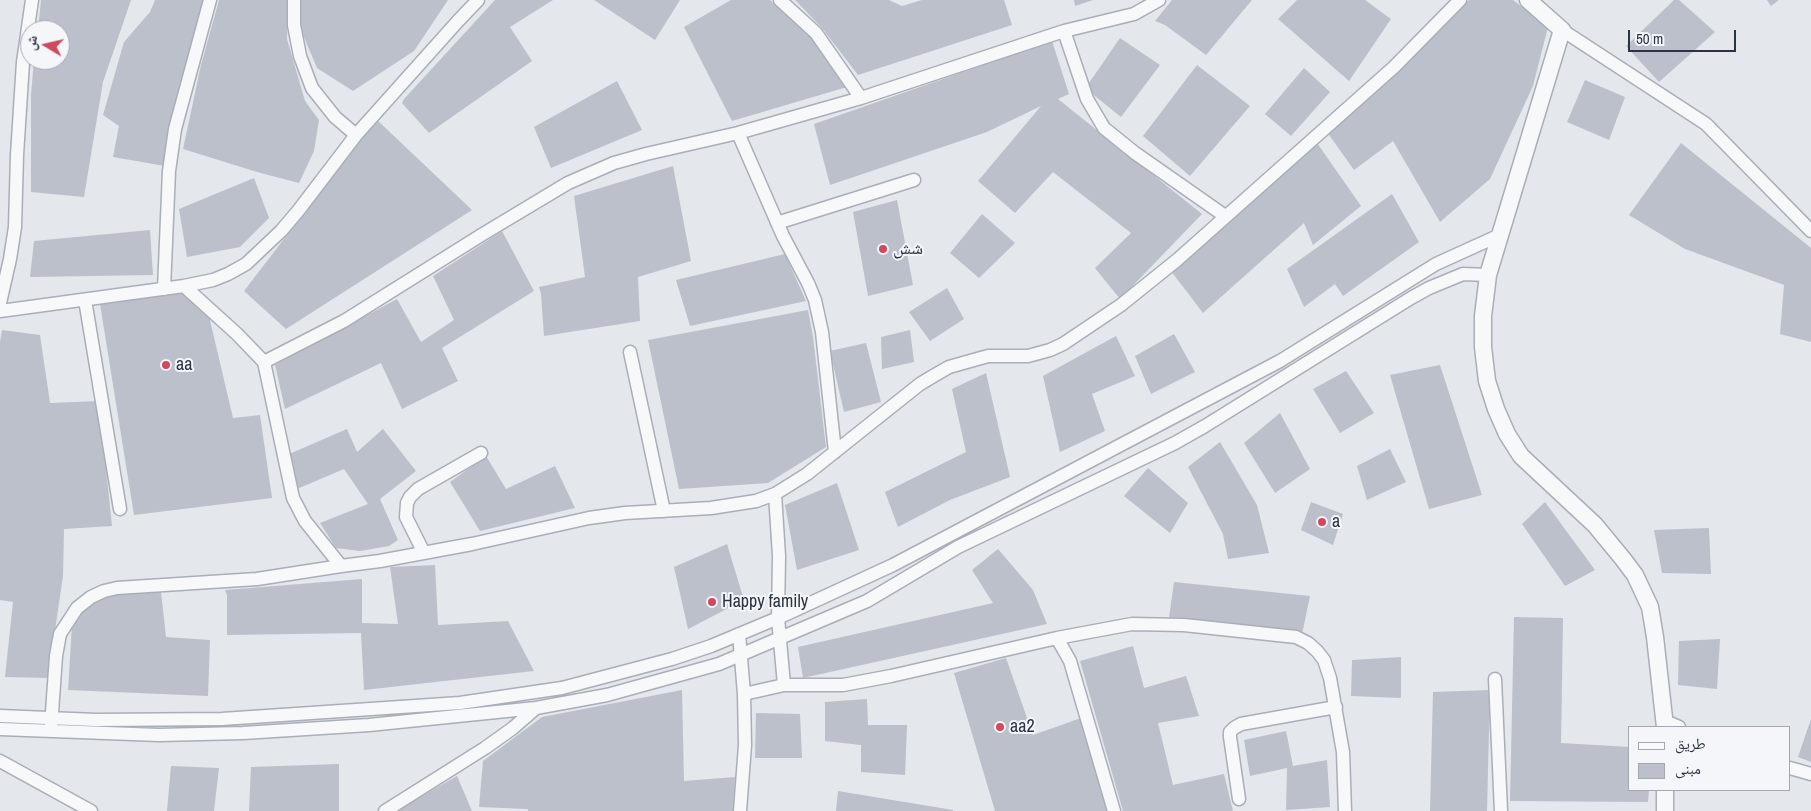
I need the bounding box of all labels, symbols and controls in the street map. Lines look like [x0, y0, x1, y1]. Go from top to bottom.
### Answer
north arrow [20, 20, 70, 70]
scale bar [1631, 20, 1738, 52]
text: 50 m [1636, 28, 1663, 49]
text: ش [21, 34, 41, 52]
place label: شش [893, 238, 923, 260]
marker: شش [877, 243, 889, 255]
place label: aa [176, 354, 192, 376]
marker: aa [160, 359, 172, 371]
place label: a [1332, 511, 1340, 533]
marker: a [1316, 516, 1328, 528]
place label: Happy family [722, 591, 808, 613]
marker: Happy family [706, 596, 718, 608]
place label: aa2 [1010, 716, 1035, 738]
marker: aa2 [994, 721, 1006, 733]
legend [1628, 726, 1791, 791]
text: طريق [1675, 733, 1706, 754]
text: مبنى [1675, 758, 1701, 779]

